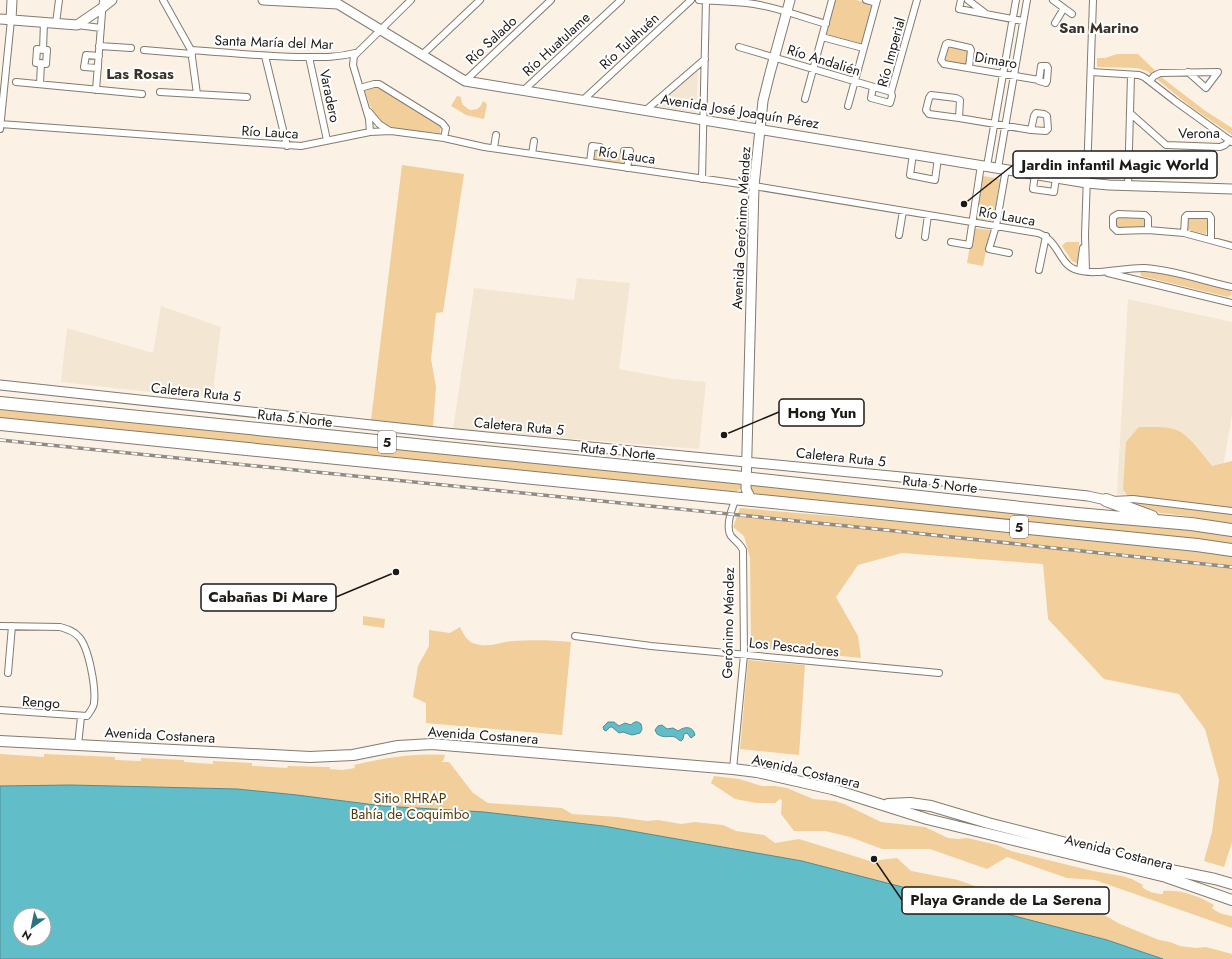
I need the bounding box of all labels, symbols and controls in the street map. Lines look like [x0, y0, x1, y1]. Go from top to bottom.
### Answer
street label: Río Huatulame [518, 7, 594, 81]
street label: Río Tulahuén [595, 8, 663, 74]
street label: Río Salado [461, 11, 521, 69]
street label: Río Imperial [872, 15, 910, 89]
district label: San Marino [1059, 17, 1139, 39]
street label: Santa María del Mar [214, 30, 334, 54]
street label: Río Andalién [785, 39, 863, 81]
street label: Dimaro [973, 46, 1019, 74]
district label: Las Rosas [106, 63, 174, 85]
street label: Varadero [315, 68, 345, 125]
street label: Avenida José Joaquín Pérez [659, 89, 821, 134]
street label: Río Lauca [241, 121, 299, 143]
street label: Verona [1178, 123, 1220, 143]
street label: Río Lauca [597, 141, 657, 169]
street label: Avenida Gerónimo Méndez [727, 146, 755, 310]
callout: Jardin infantil Magic World [1013, 151, 1217, 178]
text: Jardin infantil Magic World [1018, 154, 1209, 176]
street label: Río Lauca [977, 201, 1037, 231]
street label: Caletera Ruta 5 [150, 377, 242, 407]
callout: Hong Yun [779, 399, 864, 426]
text: Hong Yun [788, 402, 856, 424]
street label: Ruta 5 Norte [256, 404, 334, 432]
street label: Caletera Ruta 5 [473, 412, 565, 440]
road number: 5 [378, 431, 396, 453]
street label: Ruta 5 Norte [579, 437, 657, 465]
street label: Caletera Ruta 5 [795, 442, 887, 472]
street label: Ruta 5 Norte [901, 470, 979, 498]
road number: 5 [1010, 516, 1028, 538]
street label: Gerónimo Méndez [717, 567, 739, 679]
callout: Cabañas Di Mare [201, 584, 336, 611]
text: Cabañas Di Mare [208, 586, 328, 608]
street label: Los Pescadores [748, 632, 840, 662]
street label: Rengo [21, 691, 61, 713]
street label: Avenida Costanera [427, 721, 539, 749]
street label: Avenida Costanera [104, 722, 216, 748]
street label: Avenida Costanera [750, 749, 862, 793]
park label: Sitio RHRAP Bahía de Coquimbo [351, 788, 470, 824]
street label: Avenida Costanera [1063, 829, 1175, 875]
callout: Playa Grande de La Serena [902, 887, 1109, 914]
text: Playa Grande de La Serena [910, 889, 1102, 911]
north arrow [12, 907, 52, 947]
text: N [19, 926, 35, 944]

